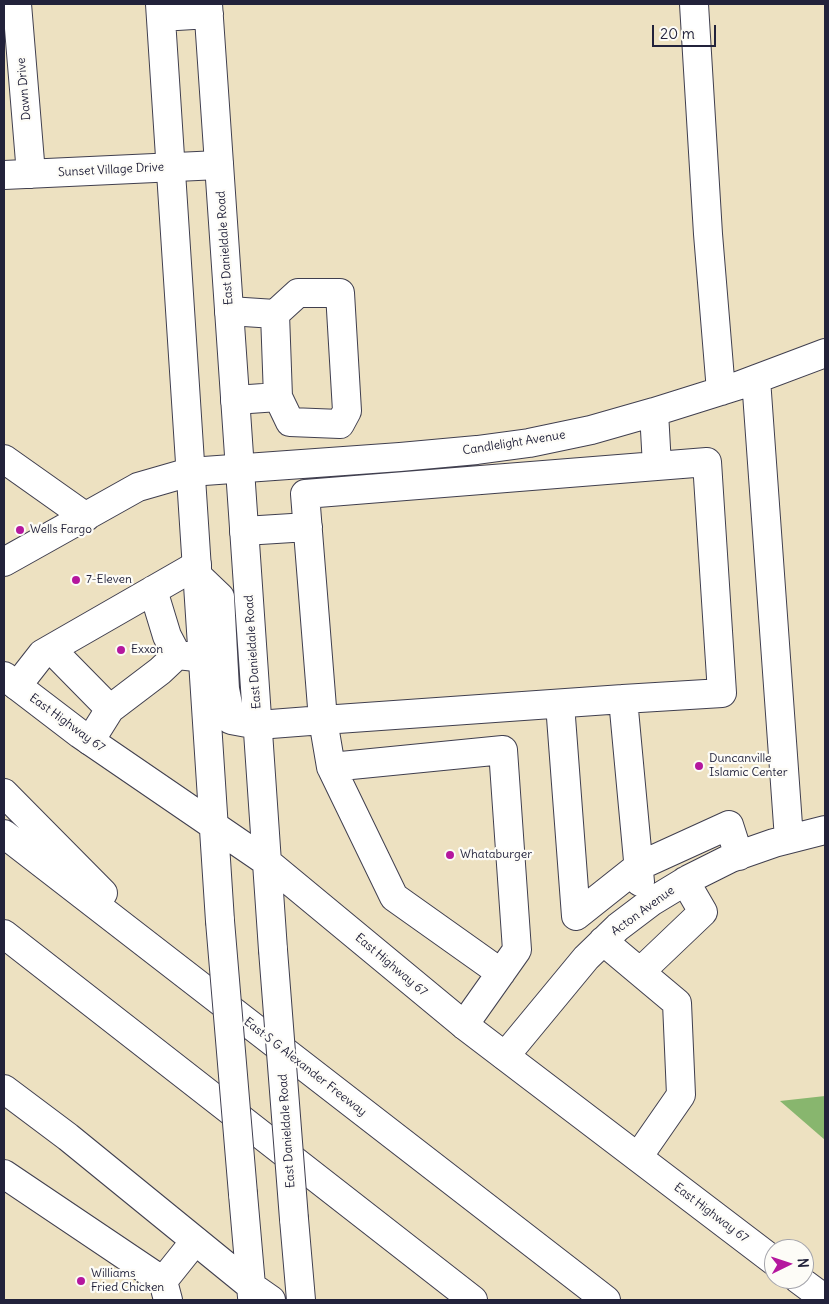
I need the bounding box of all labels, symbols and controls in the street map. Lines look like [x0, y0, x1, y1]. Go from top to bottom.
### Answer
scale bar [654, 15, 718, 47]
text: 20 m [660, 24, 695, 43]
street label: Dawn Drive [14, 57, 34, 121]
street label: Sunset Village Drive [58, 160, 164, 180]
street label: East Danieldale Road [214, 190, 236, 306]
street label: Candlelight Avenue [462, 428, 566, 458]
place label: Wells Fargo [30, 523, 92, 537]
marker: Wells Fargo [14, 524, 26, 536]
place label: 7-Eleven [86, 573, 132, 587]
marker: 7-Eleven [70, 574, 82, 586]
street label: East Danieldale Road [242, 594, 264, 710]
place label: Exxon [131, 643, 163, 657]
marker: Exxon [115, 644, 127, 656]
street label: East Highway 67 [27, 691, 107, 755]
place label: Duncanville Islamic Center [709, 752, 788, 780]
marker: Duncanville Islamic Center [693, 760, 705, 772]
place label: Whataburger [460, 848, 532, 862]
marker: Whataburger [444, 849, 456, 861]
street label: Acton Avenue [609, 883, 677, 939]
street label: East Highway 67 [352, 931, 430, 999]
street label: East S G Alexander Freeway [241, 1015, 369, 1119]
street label: East Danieldale Road [276, 1073, 298, 1189]
street label: East Highway 67 [671, 1180, 751, 1246]
north arrow [764, 1239, 814, 1289]
text: N [794, 1258, 812, 1268]
place label: Williams Fried Chicken [91, 1267, 164, 1295]
marker: Williams Fried Chicken [75, 1275, 87, 1287]

